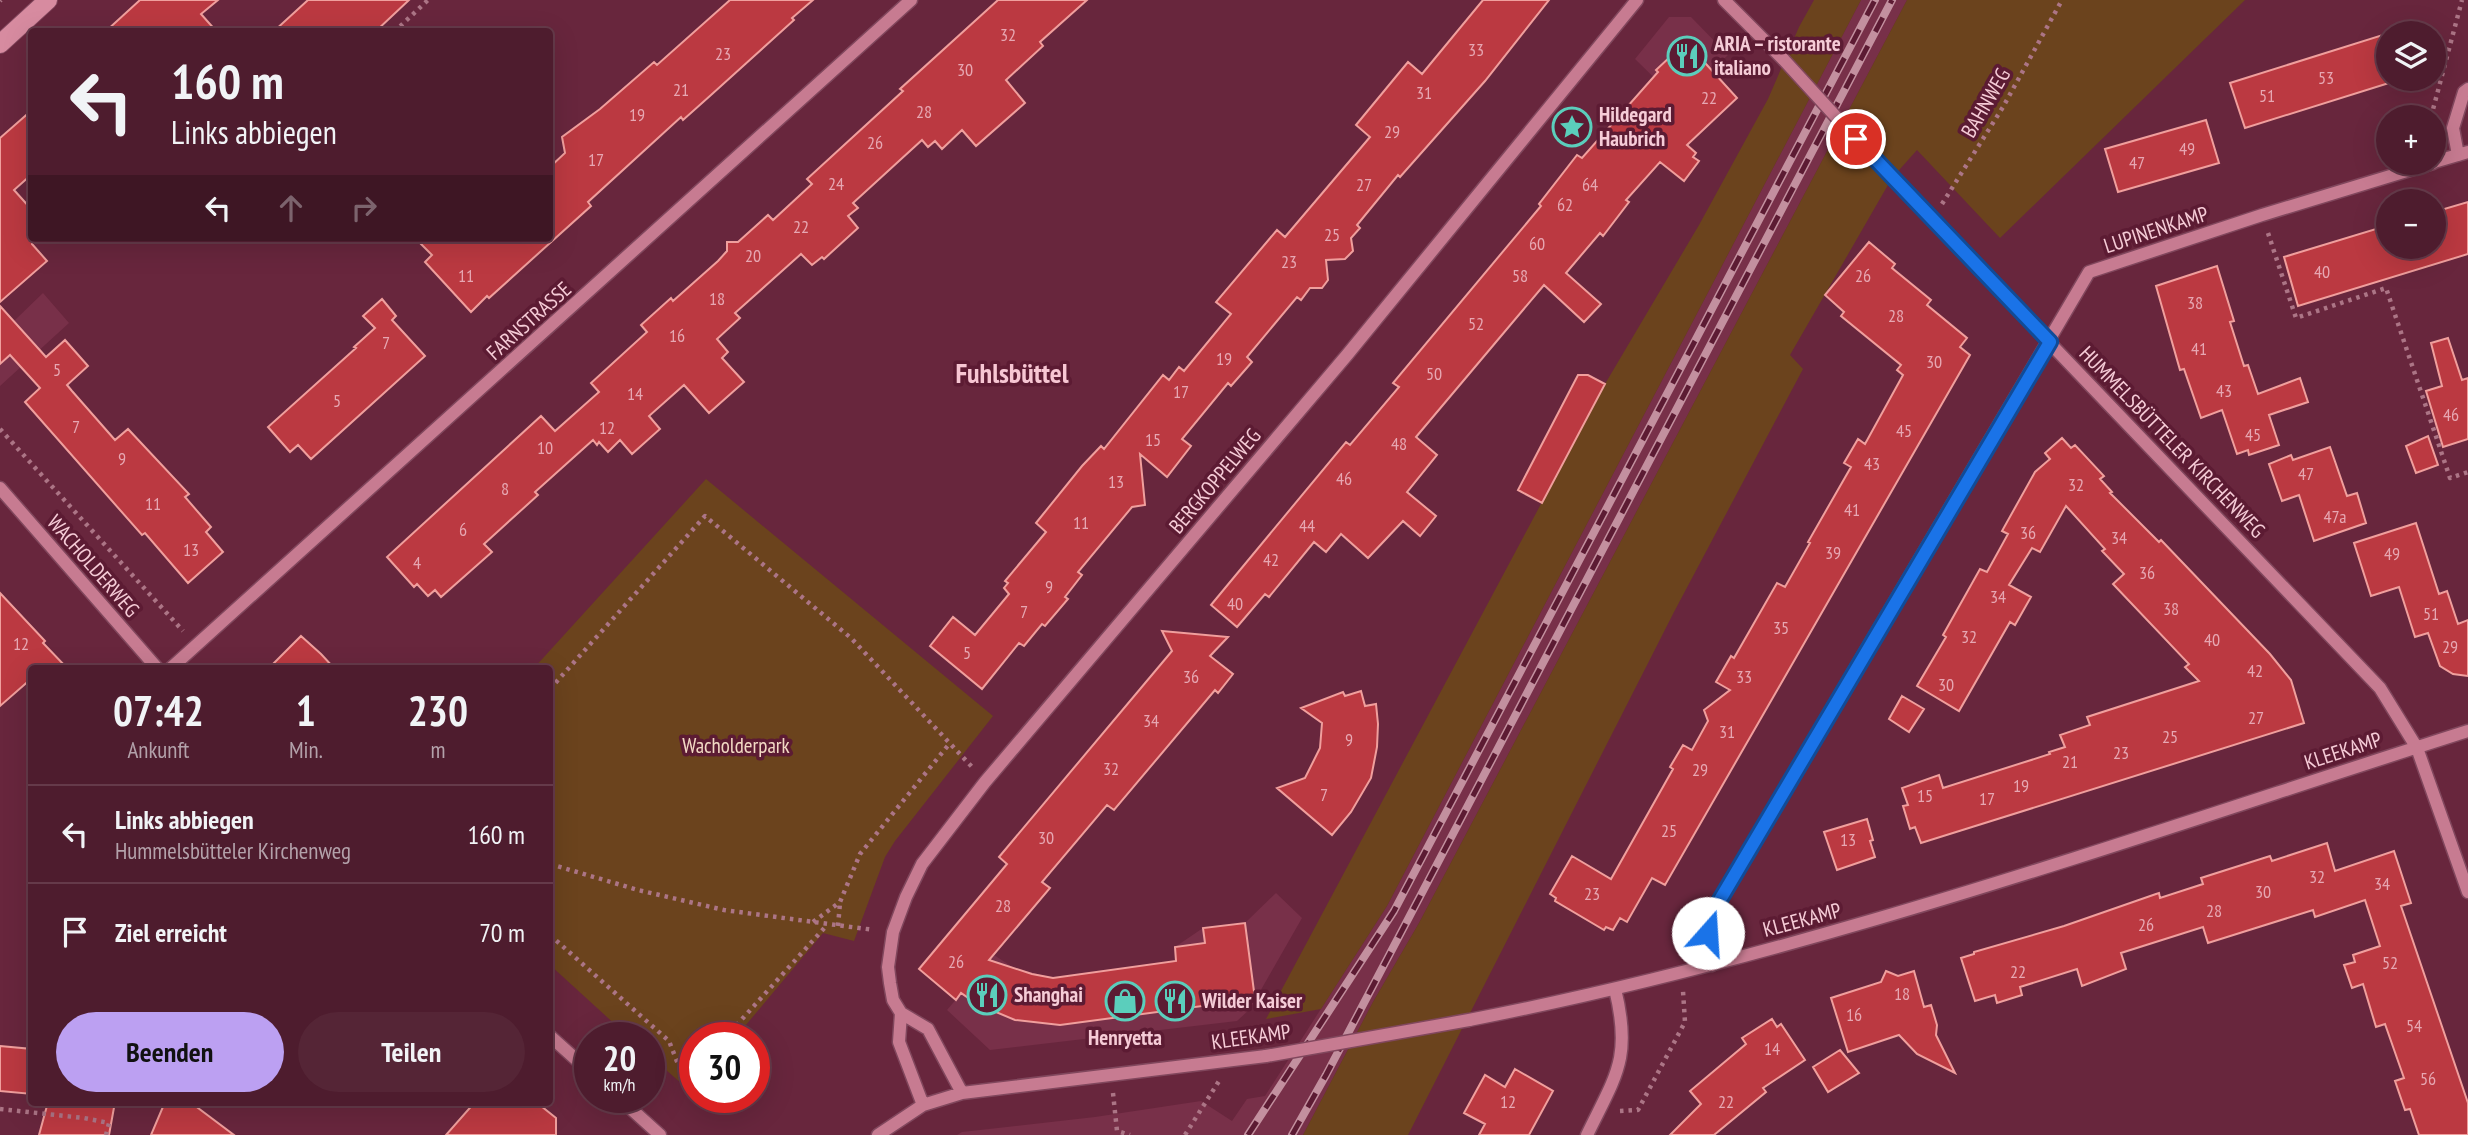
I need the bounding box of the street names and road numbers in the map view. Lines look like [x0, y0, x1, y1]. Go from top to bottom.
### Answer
street label: BAHNWEG [1955, 63, 2016, 142]
street label: LUPINENKAMP [2100, 200, 2212, 259]
street label: FARNSTRASSE [481, 276, 577, 366]
street label: HUMMELSBÜTTELER KIRCHENWEG [2074, 340, 2271, 543]
street label: BERGKOPPELWEG [1163, 423, 1266, 539]
street label: WACHOLDERWEG [41, 509, 145, 622]
street label: KLEEKAMP [2301, 725, 2385, 776]
street label: KLEEKAMP [1760, 896, 1844, 943]
street label: KLEEKAMP [1210, 1018, 1292, 1055]

